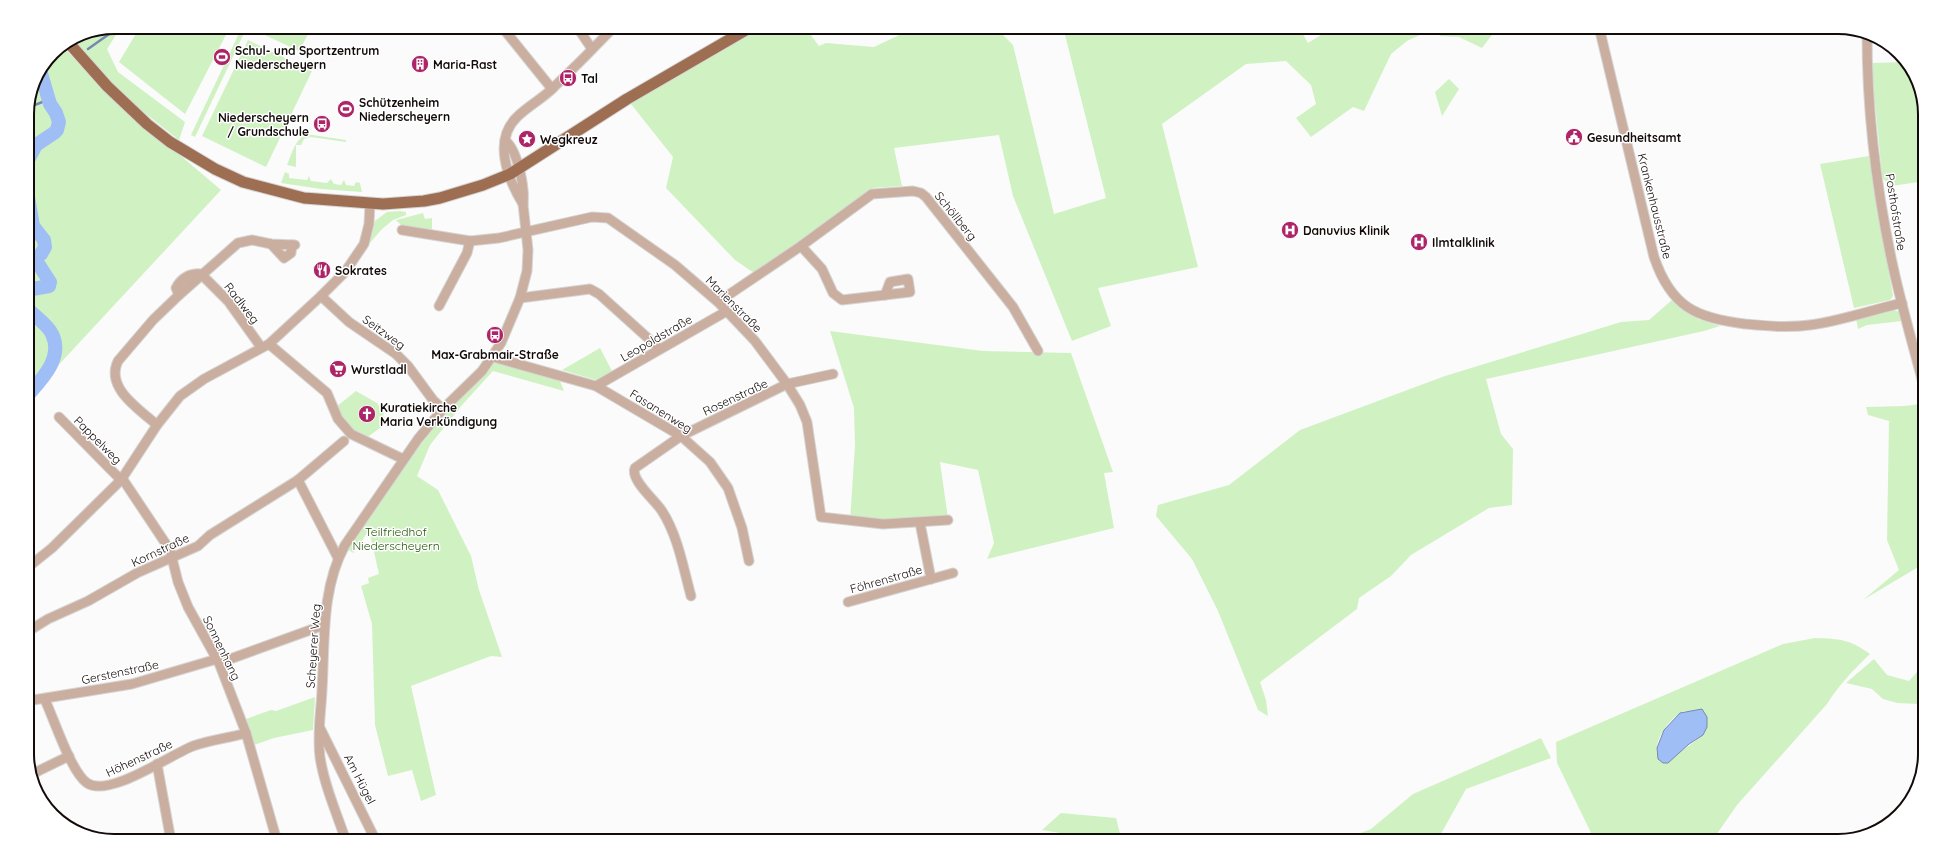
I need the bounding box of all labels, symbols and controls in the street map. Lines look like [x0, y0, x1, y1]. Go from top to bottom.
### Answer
place label: Schul- und Sportzentrum Niederscheyern [235, 43, 379, 72]
sports icon: Schul- und Sportzentrum Niederscheyern [212, 47, 232, 67]
building icon: Maria-Rast [410, 54, 430, 74]
place label: Maria-Rast [433, 57, 497, 72]
bus stop icon: Tal [558, 68, 578, 88]
place label: Tal [581, 71, 598, 86]
place label: Schützenheim Niederscheyern [359, 95, 450, 124]
sports icon: Schützenheim Niederscheyern [336, 99, 356, 119]
place label: Niederscheyern / Grundschule [218, 110, 309, 139]
bus stop icon: Niederscheyern / Grundschule [312, 114, 332, 134]
public building icon: Gesundheitsamt [1564, 127, 1584, 147]
place icon: Wegkreuz [517, 129, 537, 149]
place label: Gesundheitsamt [1587, 130, 1682, 145]
place label: Wegkreuz [540, 132, 598, 147]
street label: Krankenhausstraße [1635, 152, 1675, 261]
street label: Posthofstraße [1883, 172, 1910, 252]
street label: Schöllberg [932, 189, 980, 243]
hospital icon: Danuvius Klinik [1280, 220, 1300, 240]
place label: Danuvius Klinik [1303, 223, 1390, 238]
hospital icon: Ilmtalklinik [1409, 232, 1429, 252]
place label: Ilmtalklinik [1432, 235, 1495, 250]
restaurant icon: Sokrates [312, 260, 332, 280]
place label: Sokrates [335, 263, 387, 278]
street label: Marienstraße [703, 273, 765, 335]
street label: Radlweg [221, 279, 263, 327]
street label: Seitzweg [360, 311, 408, 353]
street label: Leopoldstraße [617, 311, 695, 365]
bus stop icon: Max-Grabmair-Straße [485, 325, 505, 345]
place label: Max-Grabmair-Straße [431, 347, 559, 362]
supermarket icon: Wurstladl [328, 359, 348, 379]
place label: Wurstladl [351, 362, 407, 377]
street label: Rosenstraße [700, 375, 770, 419]
street label: Fasanenweg [627, 386, 695, 436]
place label: Kuratiekirche Maria Verkündigung [380, 400, 497, 429]
church icon: Kuratiekirche Maria Verkündigung [357, 404, 377, 424]
street label: Pappelweg [71, 413, 125, 467]
park label: Teilfriedhof Niederscheyern [352, 524, 440, 553]
street label: Kornstraße [129, 530, 192, 570]
street label: Föhrenstraße [848, 561, 924, 596]
street label: Scheyerer Weg [303, 603, 323, 689]
street label: Sonnenhang [200, 613, 244, 683]
street label: Gerstenstraße [80, 656, 160, 688]
street label: Höhenstraße [103, 736, 175, 780]
street label: Am Hügel [341, 751, 379, 807]

